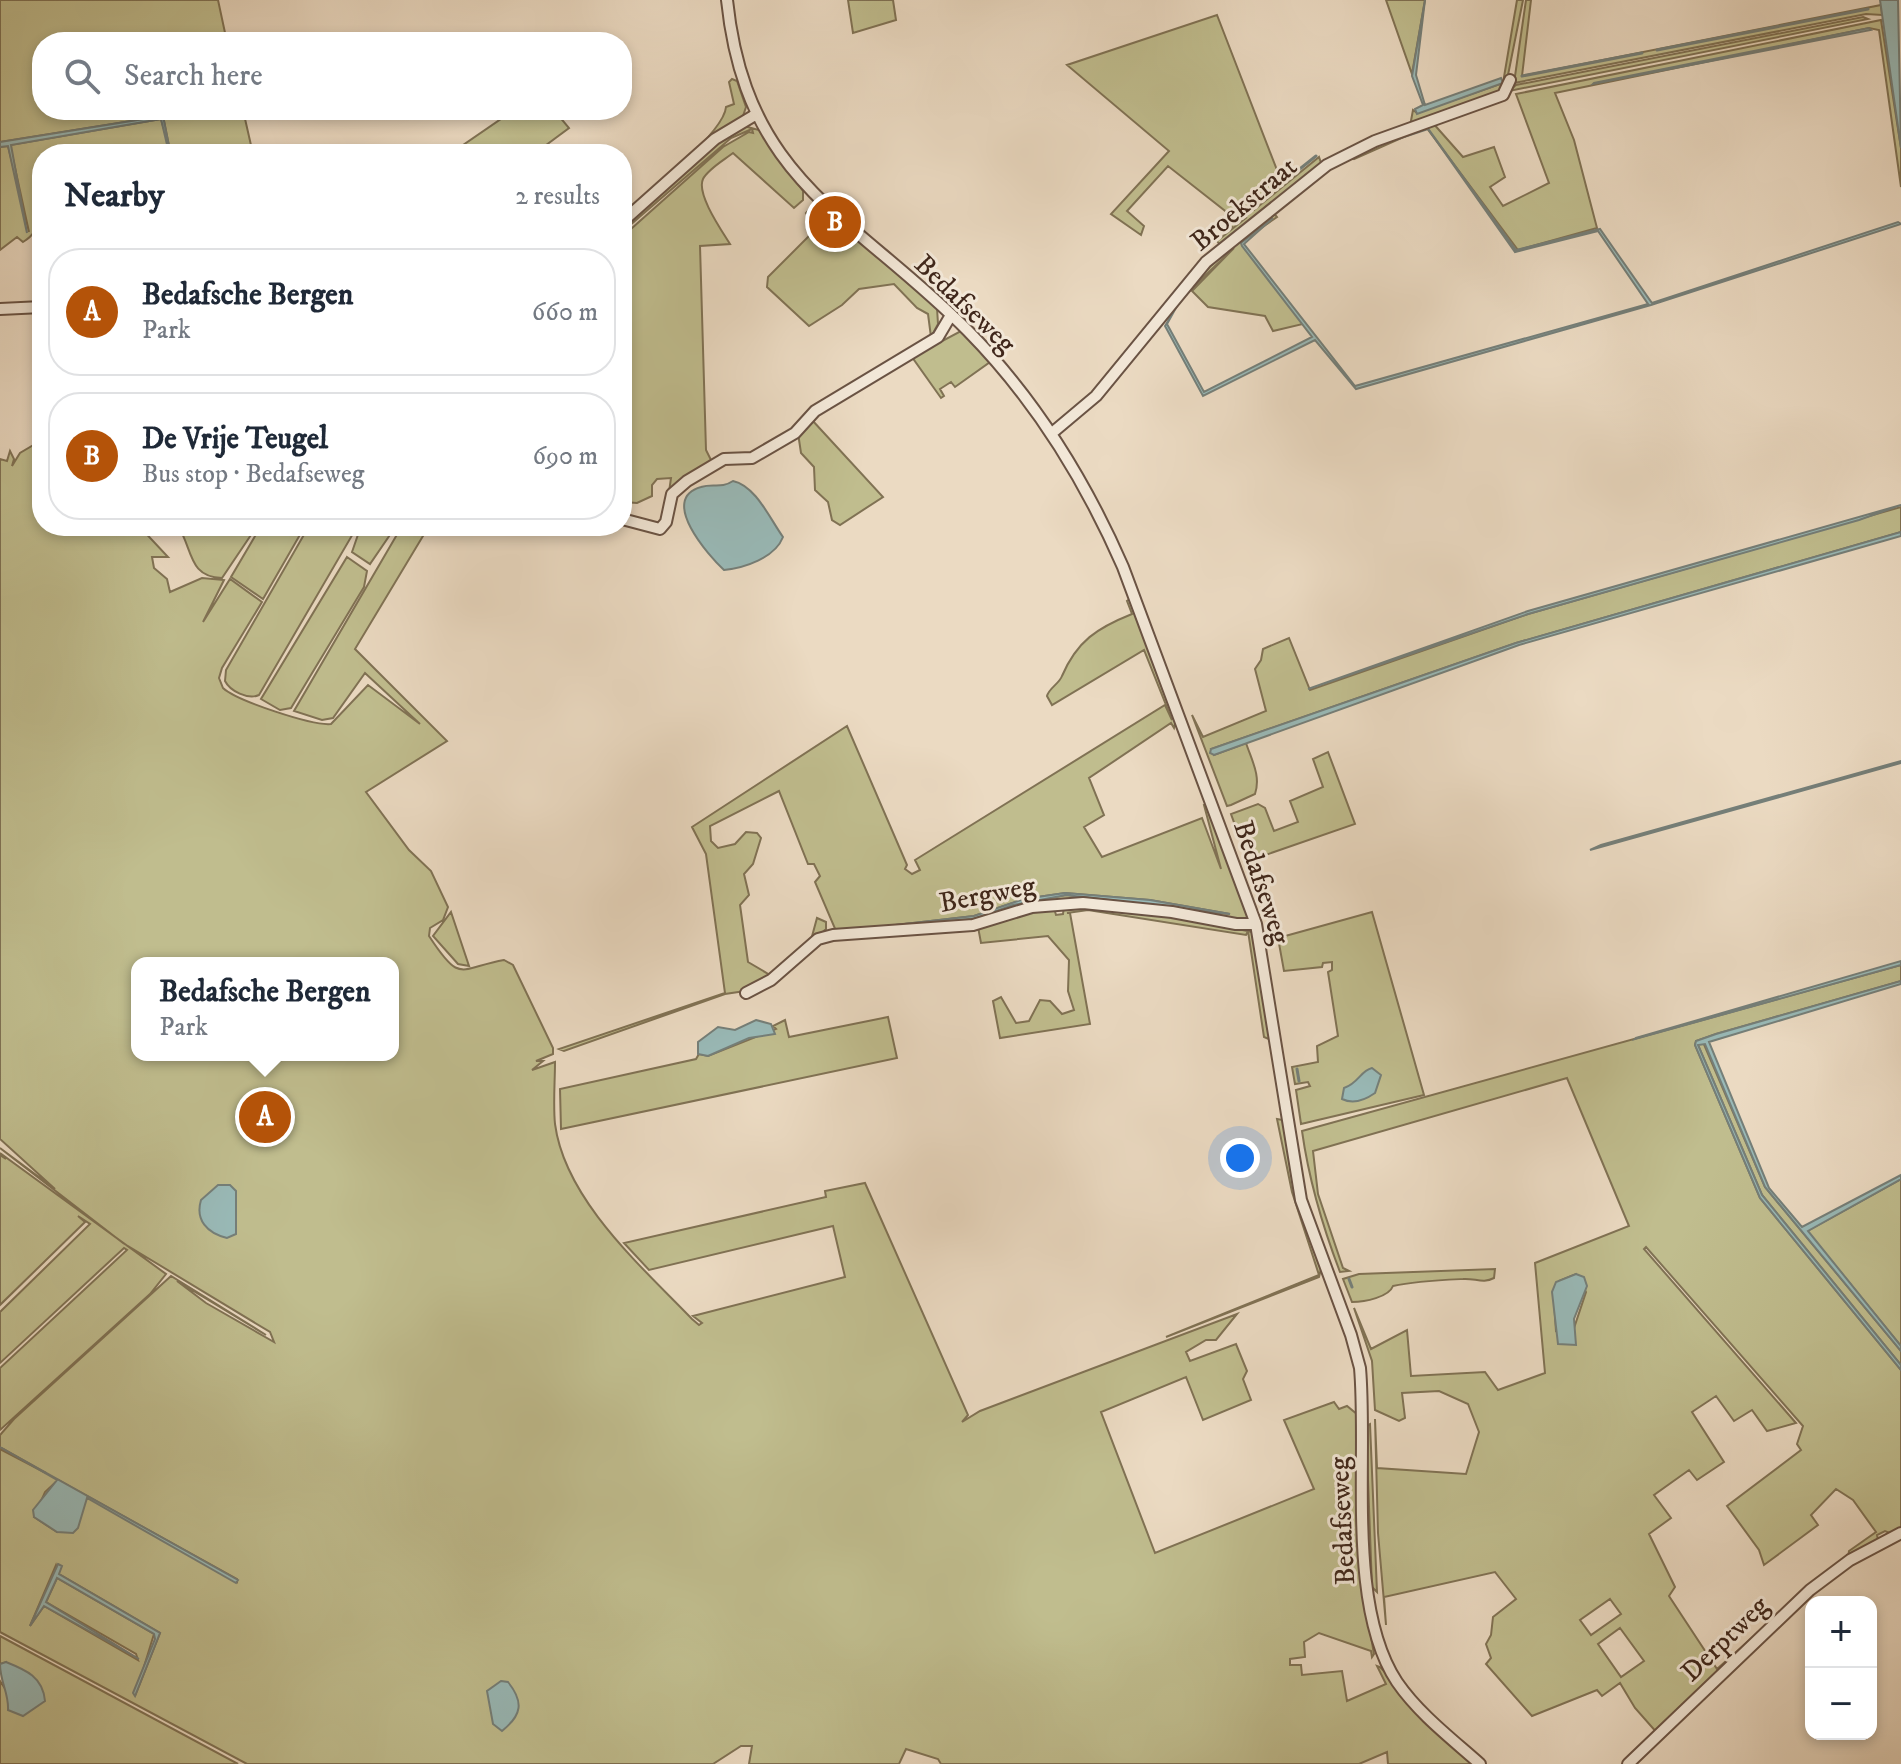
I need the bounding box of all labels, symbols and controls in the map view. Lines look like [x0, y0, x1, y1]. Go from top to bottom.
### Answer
search box [32, 32, 632, 120]
icon: search [60, 54, 104, 98]
text: Search here [124, 58, 263, 95]
street label: Broekstraat [1183, 149, 1304, 259]
text: Nearby [64, 175, 165, 217]
text: 2 results [515, 180, 600, 213]
pin: B [809, 192, 861, 252]
street label: Bedafseweg [907, 247, 1023, 361]
text: Bedafsche Bergen [142, 277, 353, 314]
text: A [84, 296, 100, 329]
text: 660 m [532, 296, 598, 329]
text: Park [142, 314, 191, 347]
text: De Vrije Teugel [142, 421, 328, 458]
text: B [84, 440, 100, 473]
text: 690 m [532, 440, 598, 473]
text: Bus stop · Bedafseweg [142, 458, 364, 491]
street label: Bedafseweg [1225, 816, 1298, 949]
street label: Bergweg [936, 868, 1039, 921]
popup [131, 957, 399, 1061]
text: Bedafsche Bergen [159, 974, 371, 1011]
text: Park [159, 1011, 208, 1044]
pin: A [239, 1087, 291, 1147]
your location [1220, 1138, 1260, 1178]
street label: Bedafseweg [1322, 1456, 1363, 1586]
street label: Derptweg [1674, 1588, 1777, 1690]
map controls [1805, 1596, 1877, 1740]
button: + [1805, 1596, 1877, 1668]
button: − [1805, 1668, 1877, 1740]

